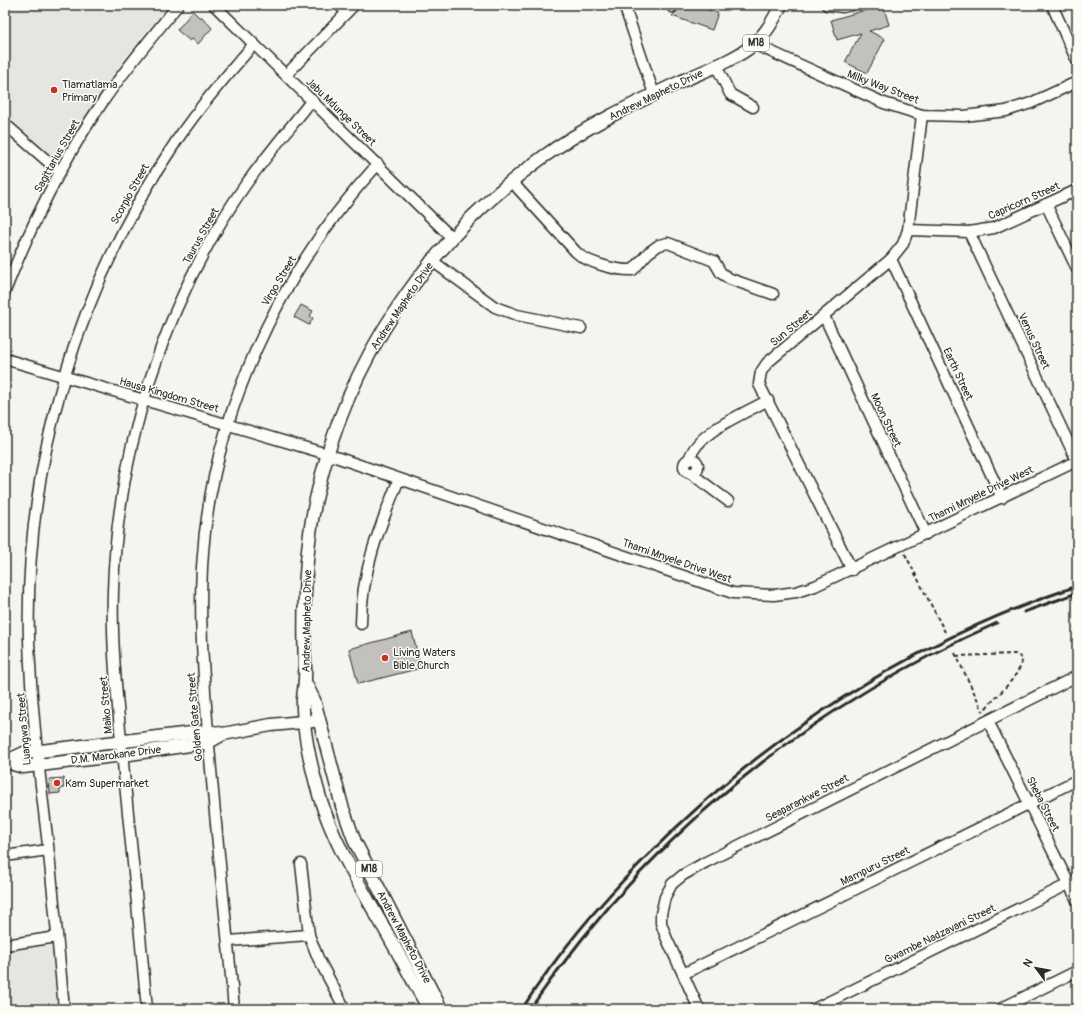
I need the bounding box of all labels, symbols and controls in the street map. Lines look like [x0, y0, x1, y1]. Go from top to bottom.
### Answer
road number: M18 [743, 35, 769, 51]
street label: Andrew Mapheto Drive [607, 66, 706, 123]
street label: Milky Way Street [845, 67, 921, 107]
street label: Jabu Mdunge Street [303, 75, 379, 149]
place label: Tlamatlama Primary [62, 78, 117, 104]
marker: Tlamatlama Primary [49, 85, 59, 95]
street label: Sagittarius Street [32, 117, 83, 195]
street label: Scorpio Street [108, 161, 152, 227]
street label: Capricorn Street [986, 179, 1062, 223]
street label: Taurus Street [180, 205, 222, 266]
street label: Virgo Street [259, 253, 299, 308]
street label: Andrew Mapheto Drive [368, 259, 436, 352]
street label: Sun Street [768, 306, 815, 349]
street label: Venus Street [1015, 311, 1053, 372]
street label: Earth Street [940, 346, 976, 403]
street label: Hausa Kingdom Street [118, 375, 221, 416]
street label: Moon Street [868, 391, 904, 450]
street label: Thami Mnyele Drive West [927, 463, 1036, 525]
street label: Thami Mnyele Drive West [621, 536, 734, 586]
street label: Andrew Mapheto Drive [300, 569, 314, 672]
place label: Living Waters Bible Church [393, 646, 455, 672]
marker: Living Waters Bible Church [380, 653, 390, 663]
street label: Golden Gate Street [185, 671, 205, 762]
street label: Maiko Street [97, 675, 115, 734]
street label: Luangwa Street [14, 691, 34, 766]
street label: D.M. Marokane Drive [70, 743, 162, 767]
street label: Seaparankwe Street [763, 771, 851, 825]
street label: Sheba Street [1024, 774, 1063, 834]
place label: Kam Supermarket [65, 777, 149, 790]
marker: Kam Supermarket [52, 778, 62, 788]
street label: Mampuru Street [838, 843, 912, 888]
road number: M18 [356, 861, 382, 877]
street label: Andrew Mapheto Drive [374, 889, 434, 986]
street label: Gwambe Nadzavani Street [882, 901, 998, 967]
north arrow [1016, 948, 1056, 988]
text: N [1020, 956, 1036, 970]

